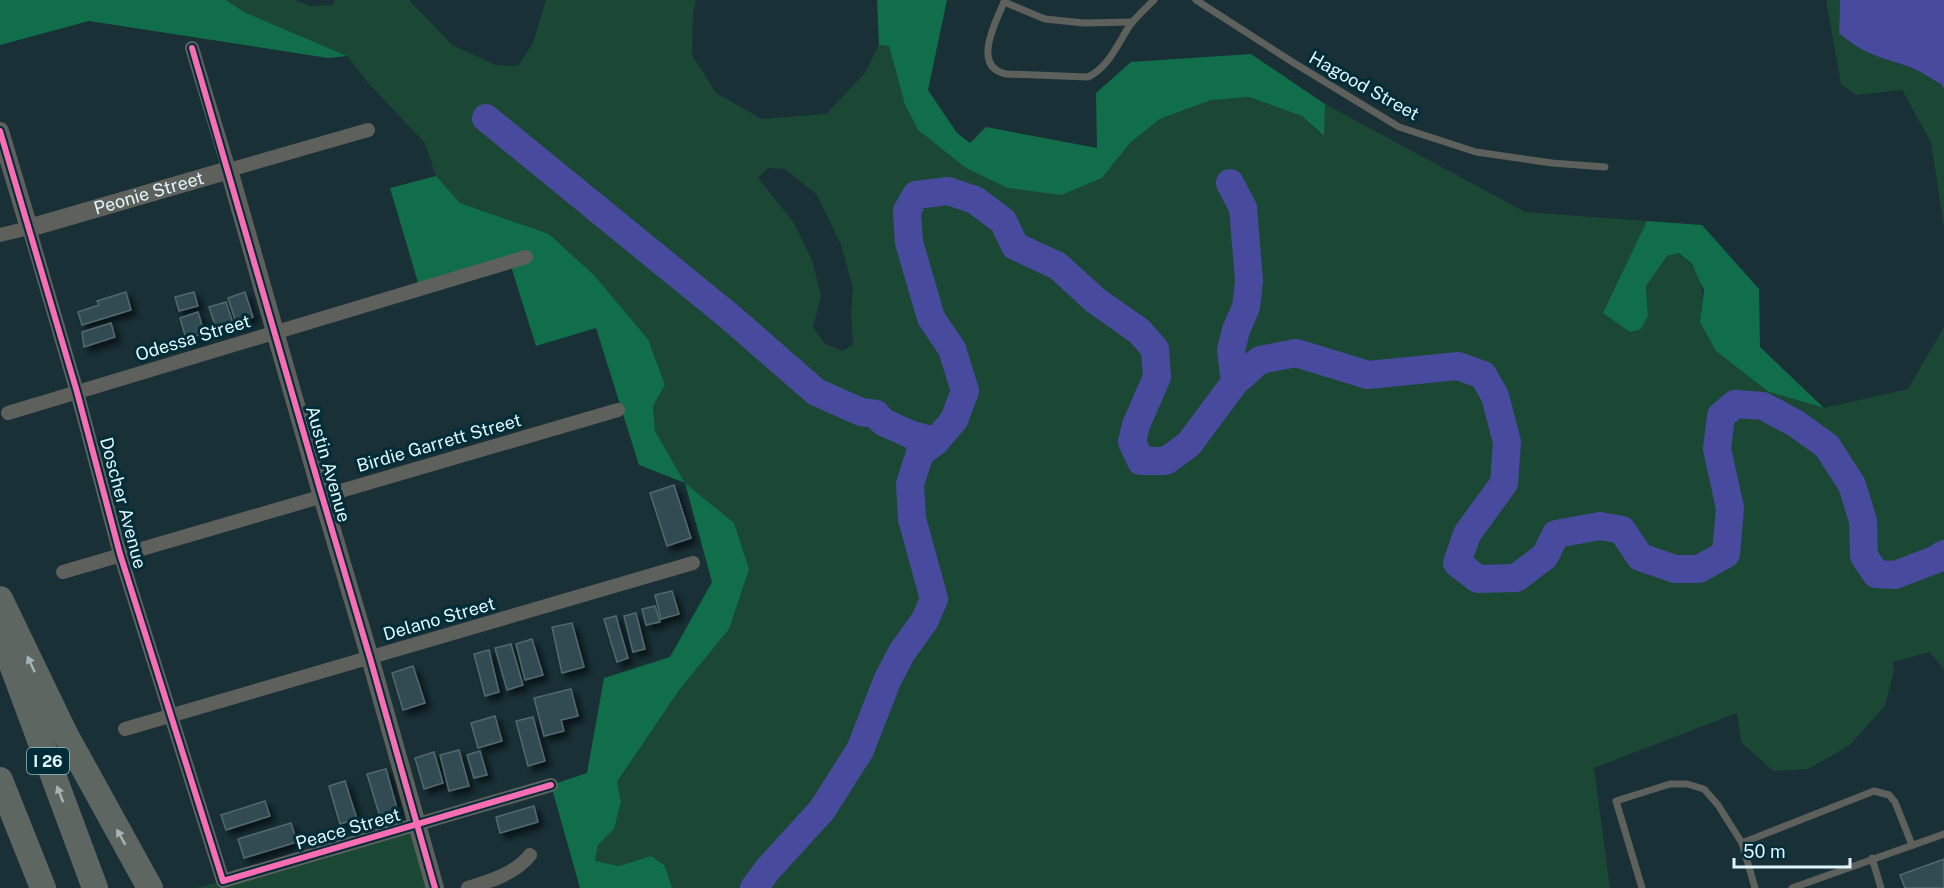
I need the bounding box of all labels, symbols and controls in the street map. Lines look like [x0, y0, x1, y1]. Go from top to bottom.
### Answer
street label: Hagood Street [1306, 47, 1423, 124]
street label: Peonie Street [91, 167, 206, 219]
street label: Odessa Street [133, 310, 253, 365]
street label: Austin Avenue [302, 403, 355, 524]
street label: Birdie Garrett Street [354, 409, 524, 476]
street label: Doscher Avenue [96, 435, 151, 571]
street label: Delano Street [381, 593, 497, 645]
one-way arrow [26, 656, 35, 673]
road number: I 26 [27, 748, 69, 774]
one-way arrow [55, 785, 64, 803]
street label: Peace Street [293, 804, 403, 854]
one-way arrow [116, 828, 126, 845]
scale bar [1734, 831, 1850, 869]
text: 50 m [1743, 841, 1786, 862]

